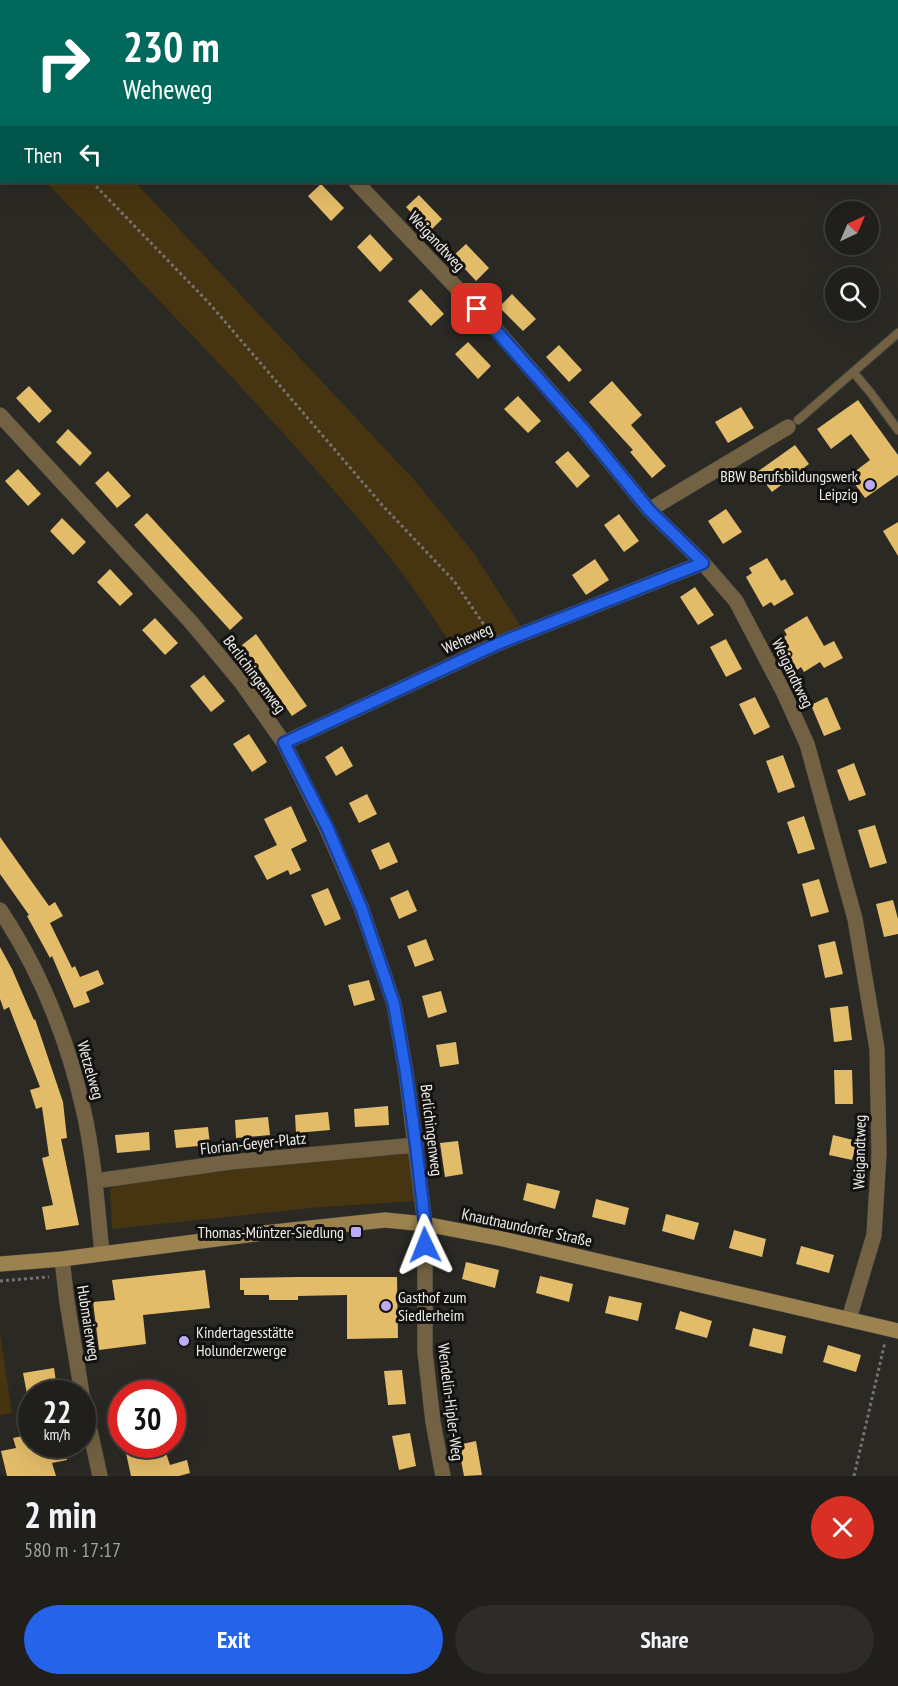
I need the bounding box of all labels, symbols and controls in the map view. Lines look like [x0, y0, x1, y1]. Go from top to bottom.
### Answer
text: 230 m [123, 19, 220, 74]
icon: right [24, 24, 102, 102]
text: Weheweg [123, 72, 212, 106]
icon: left [74, 138, 107, 171]
text: Then [24, 141, 62, 169]
north arrow [825, 201, 879, 255]
map controls [825, 201, 879, 321]
street label: Weigandtweg [404, 207, 470, 275]
button: search [825, 267, 879, 321]
pin [451, 283, 502, 334]
icon: arrive [460, 292, 493, 325]
place label: BBW Berufsbildungswerk Leipzig [720, 466, 859, 504]
marker: BBW Berufsbildungswerk Leipzig [863, 478, 877, 492]
street label: Weheweg [439, 618, 495, 658]
street label: Berlichingenweg [219, 631, 291, 717]
street label: Weigandtweg [768, 635, 818, 711]
street label: Wetzelweg [73, 1039, 109, 1101]
street label: Berlichingenweg [416, 1083, 448, 1177]
street label: Weigandtweg [848, 1115, 870, 1189]
street label: Florian-Geyer-Platz [199, 1127, 307, 1159]
street label: Knautnaundorfer Straße [460, 1203, 594, 1251]
position arrow [393, 1213, 457, 1277]
place label: Thomas-Müntzer-Siedlung [198, 1222, 344, 1242]
marker: Thomas-Müntzer-Siedlung [349, 1225, 363, 1239]
street label: Hubmaierweg [73, 1284, 105, 1362]
place label: Gasthof zum Siedlerheim [398, 1287, 467, 1325]
marker: Gasthof zum Siedlerheim [379, 1299, 393, 1313]
place label: Kindertagesstätte Holunderzwerge [196, 1322, 294, 1360]
marker: Kindertagesstätte Holunderzwerge [177, 1334, 191, 1348]
street label: Wendelin-Hipler-Weg [434, 1342, 468, 1462]
speed limit sign: 30 [108, 1380, 186, 1458]
text: 22 [43, 1392, 71, 1431]
text: km/h [44, 1425, 70, 1444]
text: 2 min [24, 1491, 97, 1538]
button: close [811, 1496, 874, 1559]
text: 580 m · 17:17 [24, 1537, 121, 1563]
button: Exit [24, 1605, 443, 1674]
button: Share [455, 1605, 874, 1674]

